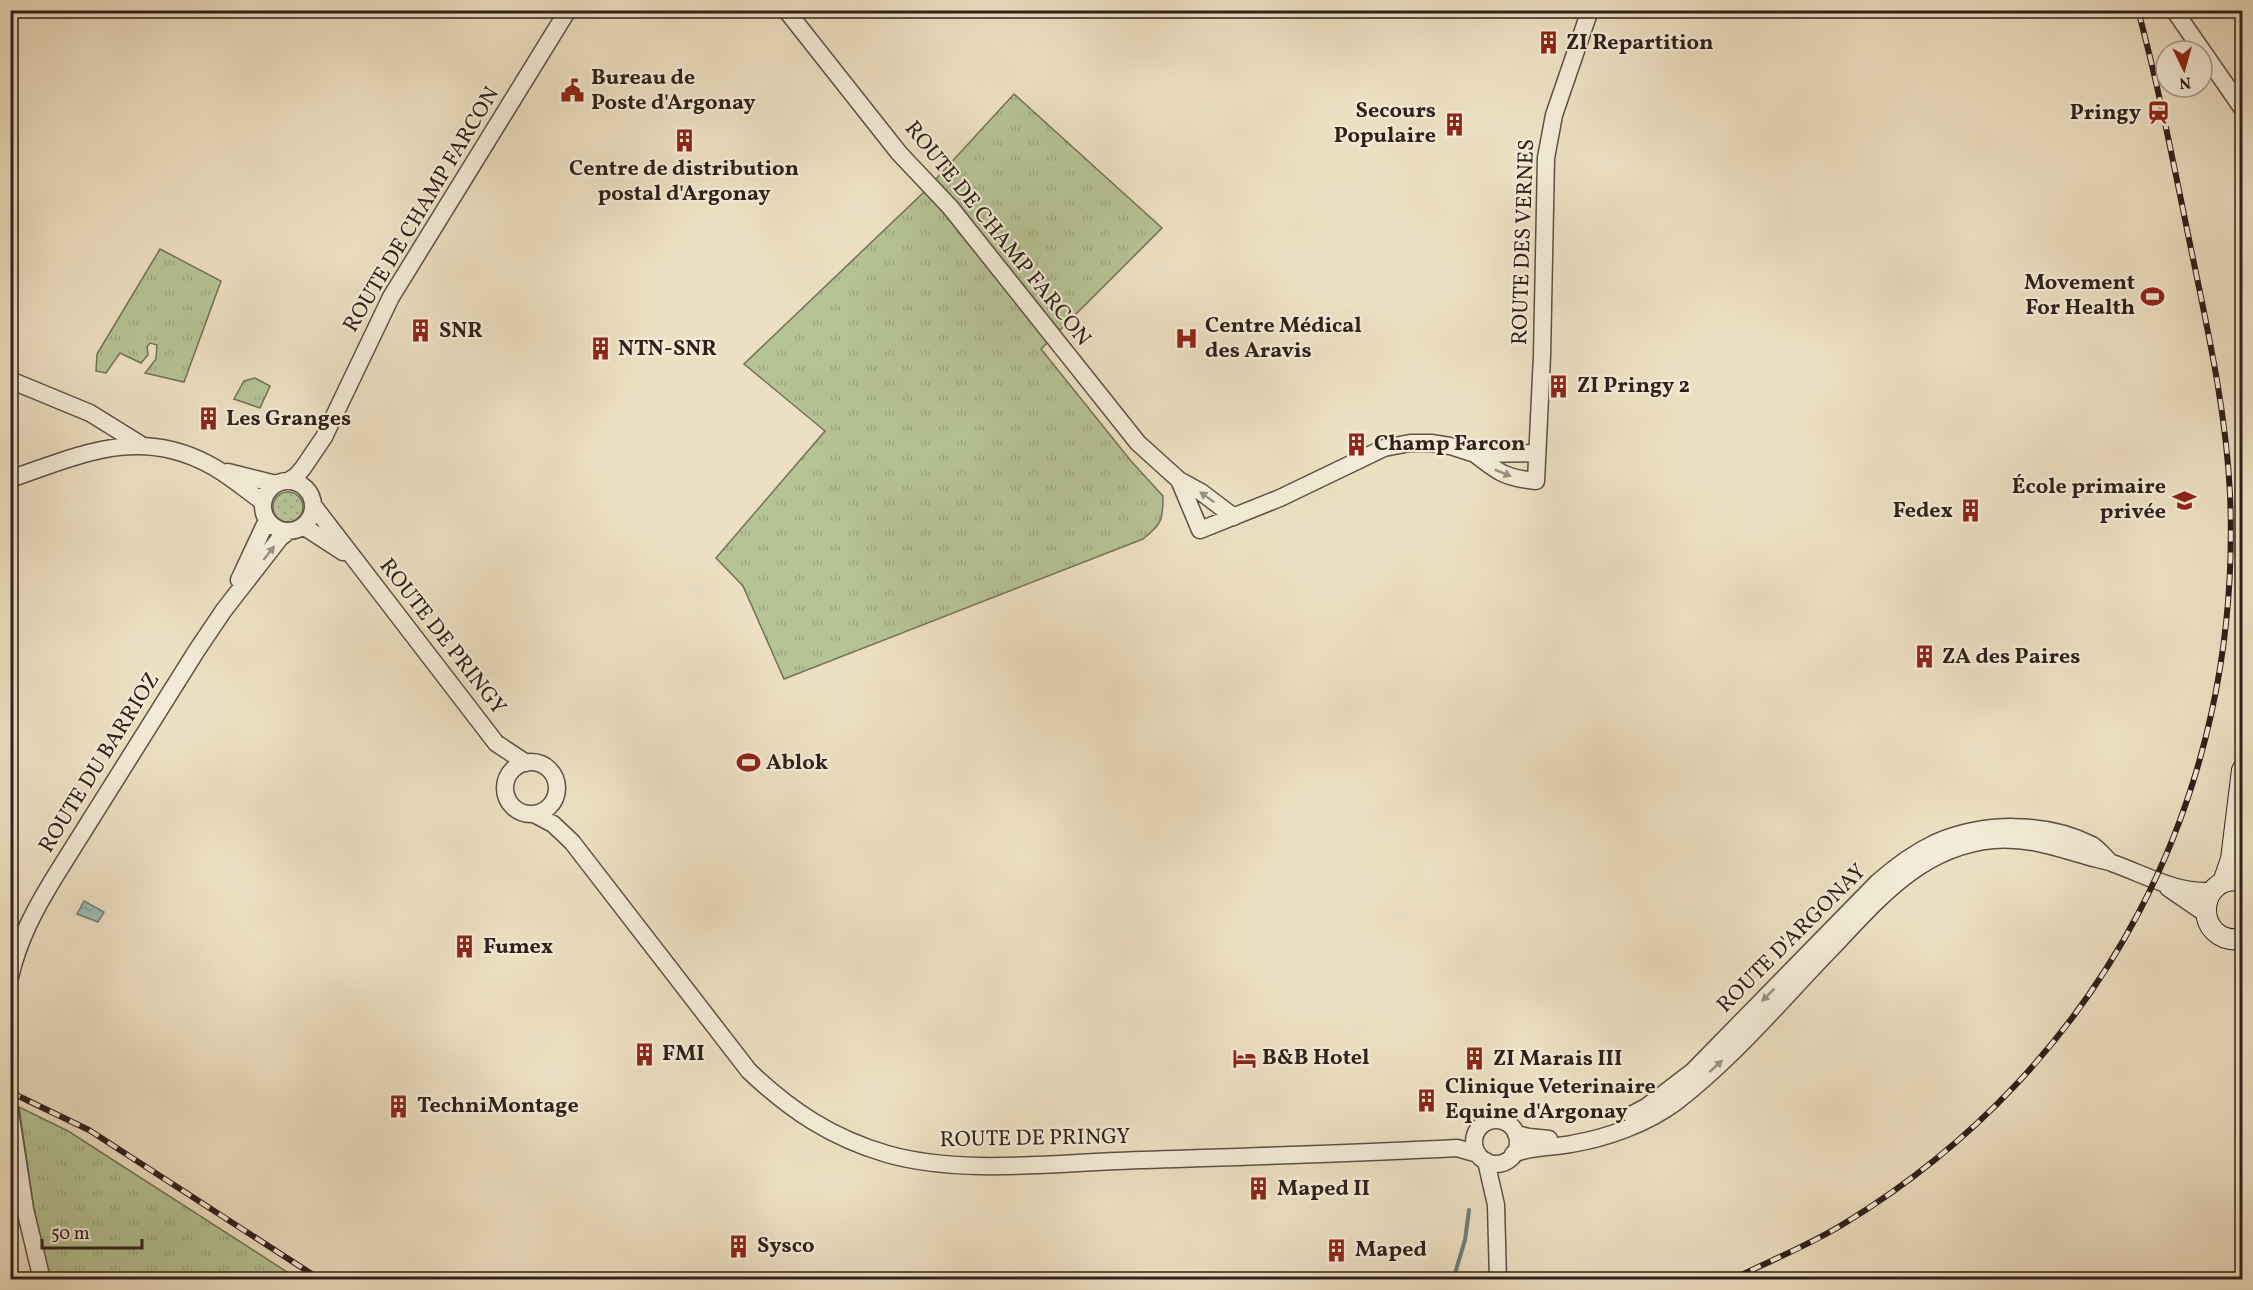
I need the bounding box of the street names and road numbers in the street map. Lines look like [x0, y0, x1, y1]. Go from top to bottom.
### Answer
street label: ROUTE DE CHAMP FARCON [336, 81, 508, 339]
street label: ROUTE DE CHAMP FARCON [896, 115, 1098, 353]
street label: ROUTE DES VERNES [1505, 138, 1543, 346]
street label: ROUTE DE PRINGY [371, 552, 513, 722]
street label: ROUTE DU BARRIOZ [32, 667, 168, 859]
street label: ROUTE D'ARGONAY [1710, 857, 1874, 1021]
street label: ROUTE DE PRINGY [939, 1122, 1131, 1156]

